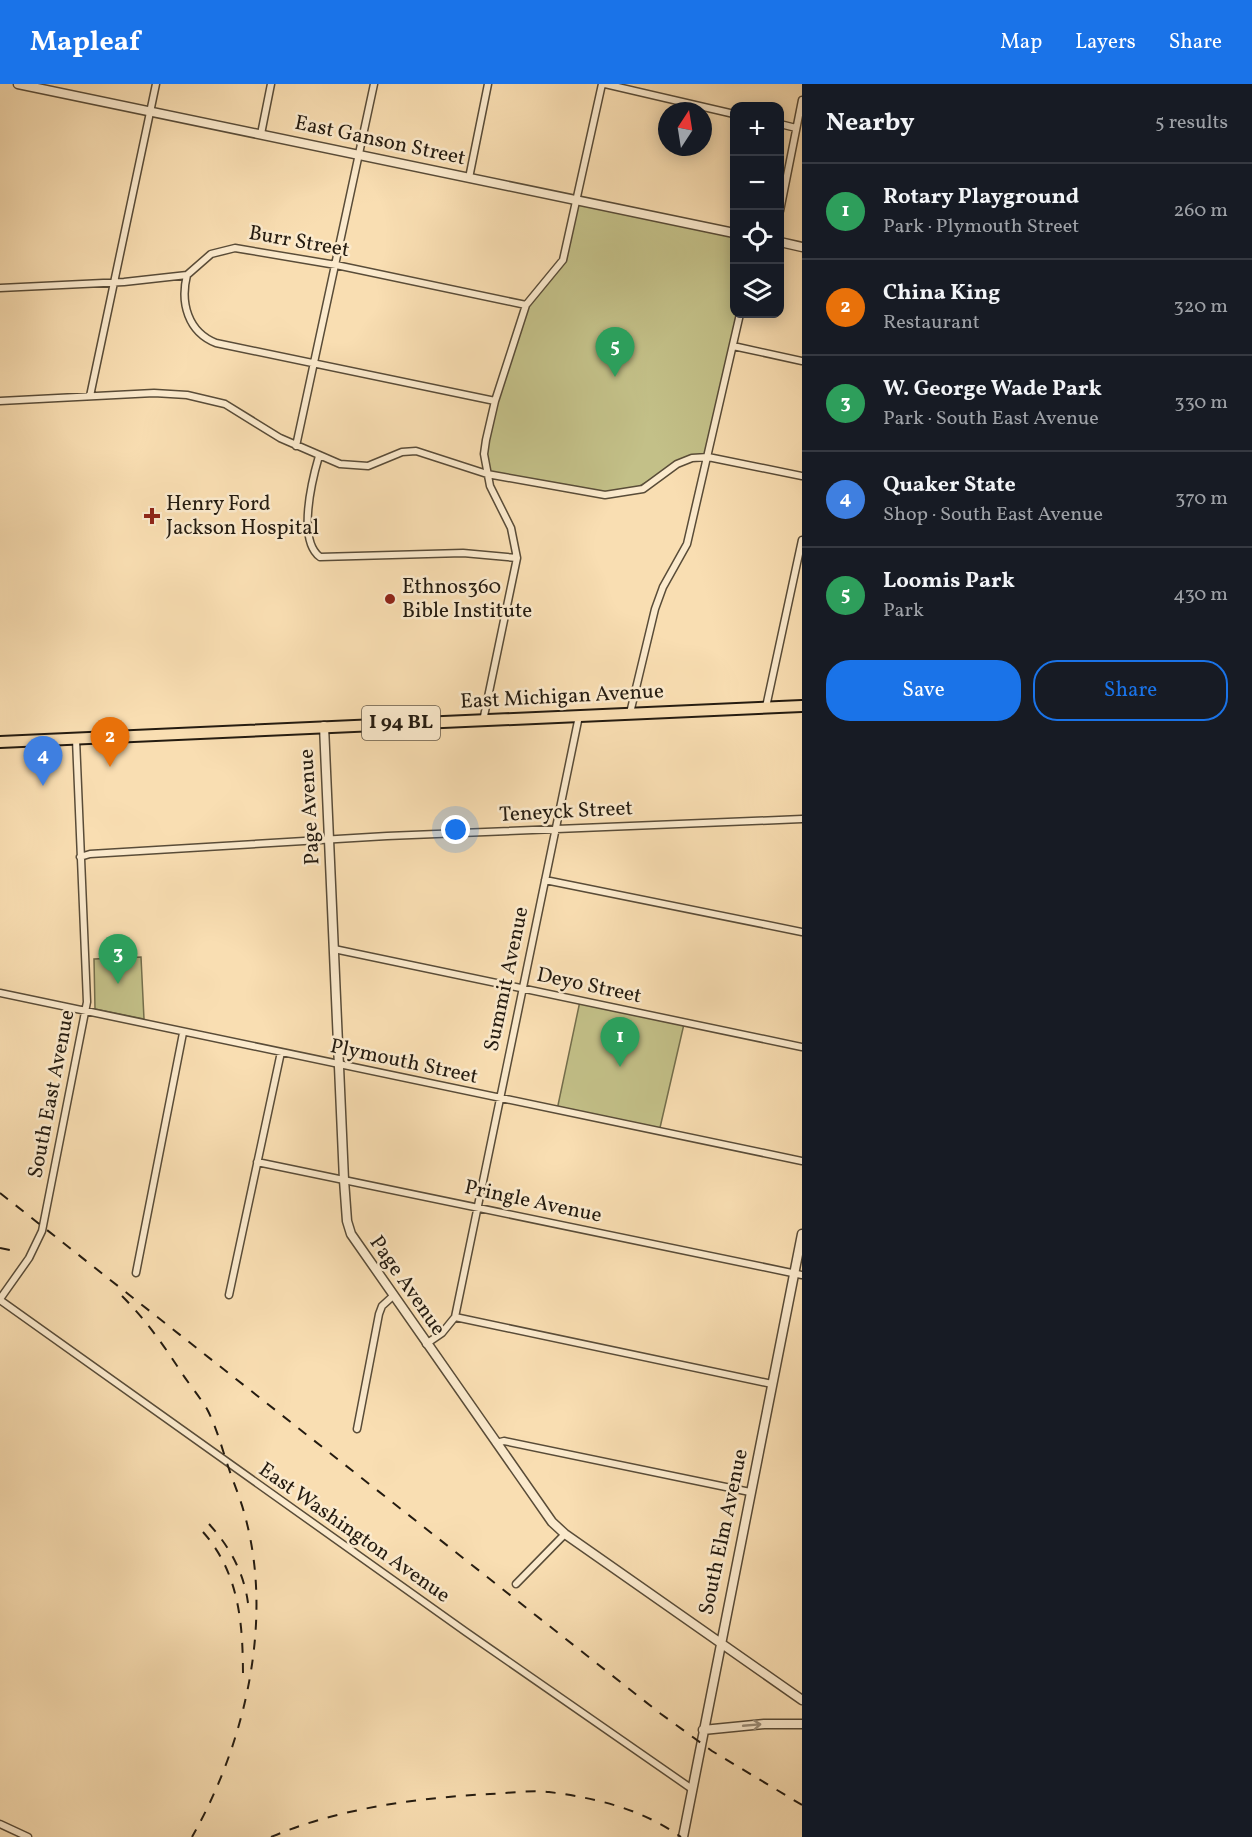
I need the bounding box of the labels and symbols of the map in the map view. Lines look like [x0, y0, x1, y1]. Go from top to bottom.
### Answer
north arrow [658, 102, 712, 156]
street label: East Ganson Street [292, 109, 468, 173]
street label: Burr Street [246, 219, 352, 265]
pin: 5 [596, 328, 634, 377]
place label: Henry Ford Jackson Hospital [166, 490, 319, 543]
marker: Henry Ford Jackson Hospital [143, 507, 161, 525]
place label: Ethnos360 Bible Institute [402, 573, 532, 626]
marker: Ethnos360 Bible Institute [383, 592, 397, 606]
street label: East Michigan Avenue [459, 677, 665, 717]
road number: I 94 BL [362, 706, 440, 740]
pin: 2 [90, 718, 130, 767]
pin: 4 [24, 736, 63, 786]
street label: Page Avenue [292, 748, 328, 866]
street label: Teneyck Street [498, 794, 634, 830]
your location [441, 815, 470, 844]
street label: Summit Avenue [478, 904, 536, 1054]
pin: 3 [98, 934, 138, 984]
street label: Deyo Street [534, 961, 644, 1011]
street label: South East Avenue [21, 1007, 83, 1181]
pin: 1 [600, 1018, 640, 1067]
street label: Plymouth Street [327, 1032, 481, 1092]
street label: Pringle Avenue [462, 1173, 604, 1231]
street label: Page Avenue [362, 1230, 452, 1342]
street label: South Elm Avenue [692, 1446, 756, 1618]
street label: East Washington Avenue [252, 1456, 456, 1610]
one-way arrow [742, 1719, 762, 1730]

